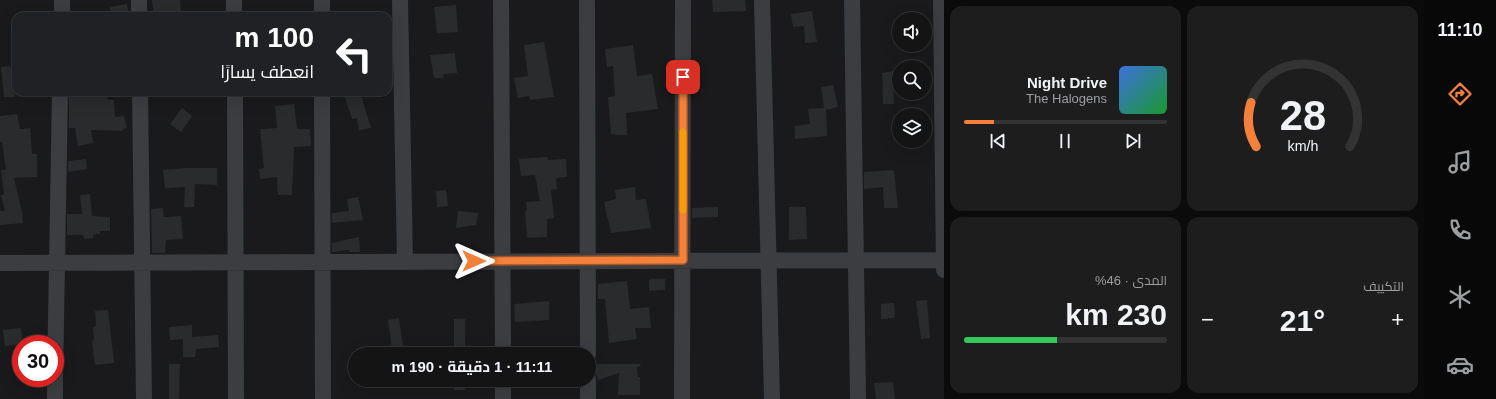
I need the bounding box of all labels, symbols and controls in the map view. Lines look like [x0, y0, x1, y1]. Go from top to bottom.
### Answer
map controls [892, 12, 932, 148]
button: sound [892, 12, 932, 52]
text: 11:10 [1437, 20, 1483, 40]
text: 100 m [235, 22, 314, 53]
icon: left [328, 28, 380, 80]
pin [666, 60, 700, 94]
button: search [892, 60, 932, 100]
text: انعطف يسارًا [220, 62, 314, 82]
icon: arrive [672, 66, 694, 88]
text: Night Drive [1027, 74, 1107, 91]
icon: directions [1446, 80, 1474, 108]
text: The Halogens [1026, 91, 1107, 106]
text: 28 [1279, 91, 1326, 138]
button: layers [892, 108, 932, 148]
icon: previous [987, 130, 1009, 152]
icon: pause [1054, 130, 1076, 152]
icon: next [1122, 130, 1144, 152]
text: km/h [1287, 137, 1318, 153]
icon: music [1446, 148, 1474, 176]
icon: phone [1446, 216, 1474, 244]
position arrow [453, 240, 495, 282]
text: المدى · 46% [1095, 273, 1167, 288]
text: التكييف [1363, 279, 1404, 294]
icon: climate [1446, 283, 1474, 311]
text: 230 km [1065, 298, 1167, 331]
text: 21° [1280, 304, 1325, 337]
text: − [1201, 307, 1214, 332]
text: + [1391, 307, 1404, 332]
speed limit sign: 30 [12, 335, 64, 387]
icon: car [1446, 351, 1474, 379]
text: 11:11 · 1 دقيقة · 190 m [392, 358, 552, 375]

